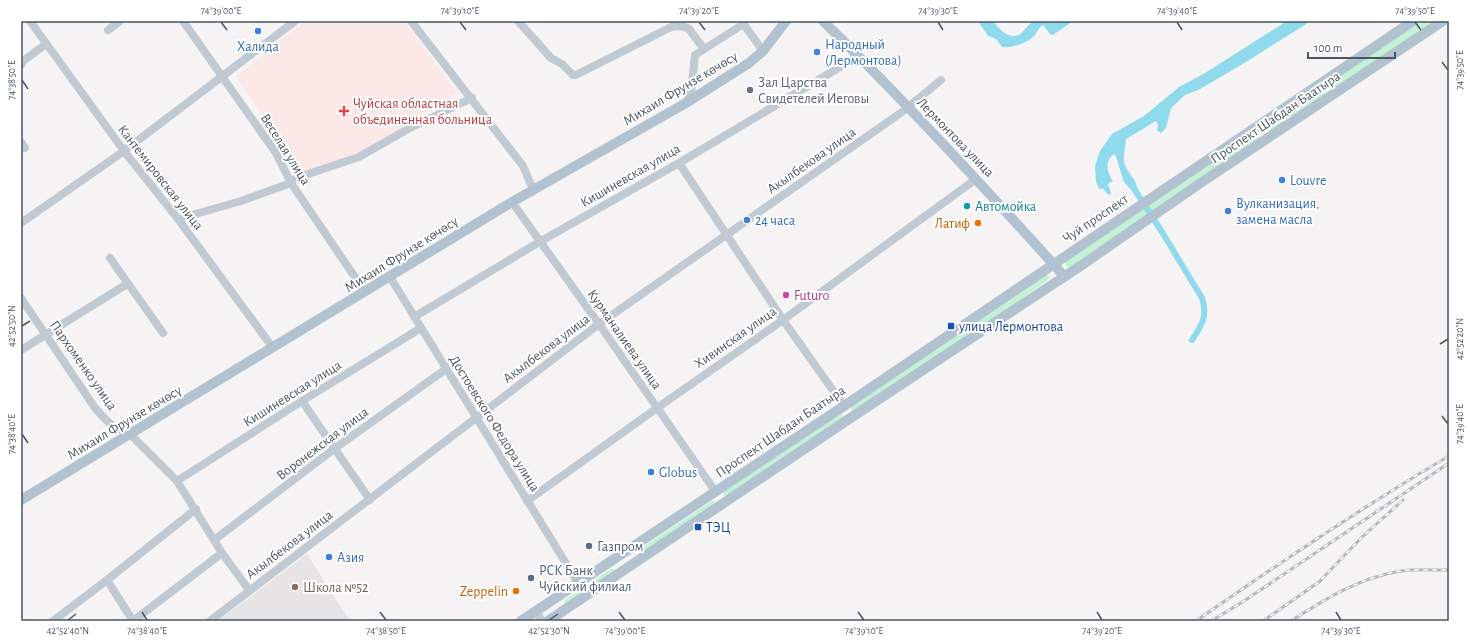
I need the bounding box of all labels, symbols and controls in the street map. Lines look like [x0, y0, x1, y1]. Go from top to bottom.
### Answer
text: 74°39'00"E [201, 6, 241, 16]
text: 74°39'10"E [441, 6, 480, 16]
text: 74°39'20"E [679, 6, 719, 16]
text: 74°39'30"E [918, 6, 958, 16]
text: 74°39'40"E [1157, 6, 1197, 16]
text: 74°39'50"E [1395, 6, 1435, 16]
marker: Халида [253, 26, 263, 36]
scale bar [1308, 34, 1395, 60]
place label: Народный (Лермонтова) [825, 38, 902, 68]
place label: Халида [237, 40, 280, 54]
text: 100 m [1314, 42, 1342, 54]
marker: Народный (Лермонтова) [812, 47, 822, 57]
street label: Михаил Фрунзе көчөсү [621, 49, 740, 128]
text: 74°39'50"E [1455, 50, 1465, 90]
text: 74°38'50"E [7, 60, 17, 100]
street label: Проспект Шабдан Баатыра [1208, 69, 1343, 166]
place label: Зал Царства Свидетелей Иеговы [758, 76, 869, 106]
marker: Зал Царства Свидетелей Иеговы [745, 85, 755, 95]
street label: Лермонтова улица [914, 95, 997, 180]
place label: Чуйская областная объединенная больница [353, 97, 493, 127]
marker: Чуйская областная объединенная больница [338, 105, 350, 117]
street label: Веселая улица [258, 111, 313, 188]
street label: Кантемировская улица [115, 122, 206, 233]
street label: Акылбекова улица [765, 125, 859, 197]
street label: Кишиневская улица [578, 141, 683, 210]
place label: Louvre [1290, 174, 1326, 188]
marker: Louvre [1277, 175, 1287, 185]
street label: Чуй проспект [1060, 191, 1132, 246]
place label: Вулканизация, замена масла [1236, 197, 1319, 227]
place label: Автомойка [975, 200, 1037, 214]
marker: Автомойка [962, 201, 972, 211]
marker: Вулканизация, замена масла [1223, 206, 1233, 216]
street label: Михаил Фрунзе көчөсү [343, 214, 461, 295]
place label: 24 часа [755, 214, 796, 228]
marker: 24 часа [742, 215, 752, 225]
place label: Латиф [935, 217, 970, 231]
marker: Латиф [973, 218, 983, 228]
street label: Курманалиева улица [585, 287, 664, 393]
place label: Futuro [794, 289, 830, 303]
marker: Futuro [781, 290, 791, 300]
street label: Хивинская улица [692, 304, 780, 371]
text: 42°52'50"N [7, 305, 17, 347]
street label: Акылбекова улица [501, 311, 593, 386]
street label: Пархоменко улица [47, 318, 120, 413]
text: 42°52'20"N [1455, 318, 1465, 360]
place label: улица Лермонтова [958, 320, 1064, 334]
marker: улица Лермонтова [946, 321, 956, 331]
street label: Достоевского Федора улица [446, 353, 542, 495]
street label: Кишиневская улица [241, 358, 345, 430]
street label: Михаил Фрунзе көчөсү [65, 383, 184, 462]
street label: Проспект Шабдан Баатыра [713, 383, 848, 480]
street label: Воронежская улица [274, 404, 372, 483]
text: 74°39'40"E [1455, 404, 1465, 444]
text: 74°38'40"E [7, 414, 17, 454]
place label: Globus [659, 466, 697, 480]
marker: Globus [646, 467, 656, 477]
street label: Акылбекова улица [244, 507, 336, 582]
place label: ТЭЦ [706, 521, 731, 535]
marker: ТЭЦ [693, 522, 703, 532]
place label: Газпром [597, 540, 643, 554]
marker: Газпром [584, 541, 594, 551]
place label: Азия [337, 551, 364, 565]
marker: Азия [324, 552, 334, 562]
place label: РСК Банк Чуйский филиал [539, 564, 632, 594]
marker: РСК Банк Чуйский филиал [526, 573, 536, 583]
place label: Школа №52 [303, 581, 368, 595]
marker: Школа №52 [290, 582, 300, 592]
place label: Zeppelin [460, 585, 508, 599]
marker: Zeppelin [511, 586, 521, 596]
text: 42°52'40"N [47, 626, 89, 636]
text: 74°38'40"E [127, 626, 167, 636]
text: 74°38'50"E [366, 626, 406, 636]
text: 42°52'30"N [528, 626, 570, 636]
text: 74°39'00"E [605, 626, 645, 636]
text: 74°39'10"E [845, 626, 884, 636]
text: 74°39'20"E [1082, 626, 1122, 636]
text: 74°39'30"E [1321, 626, 1361, 636]

